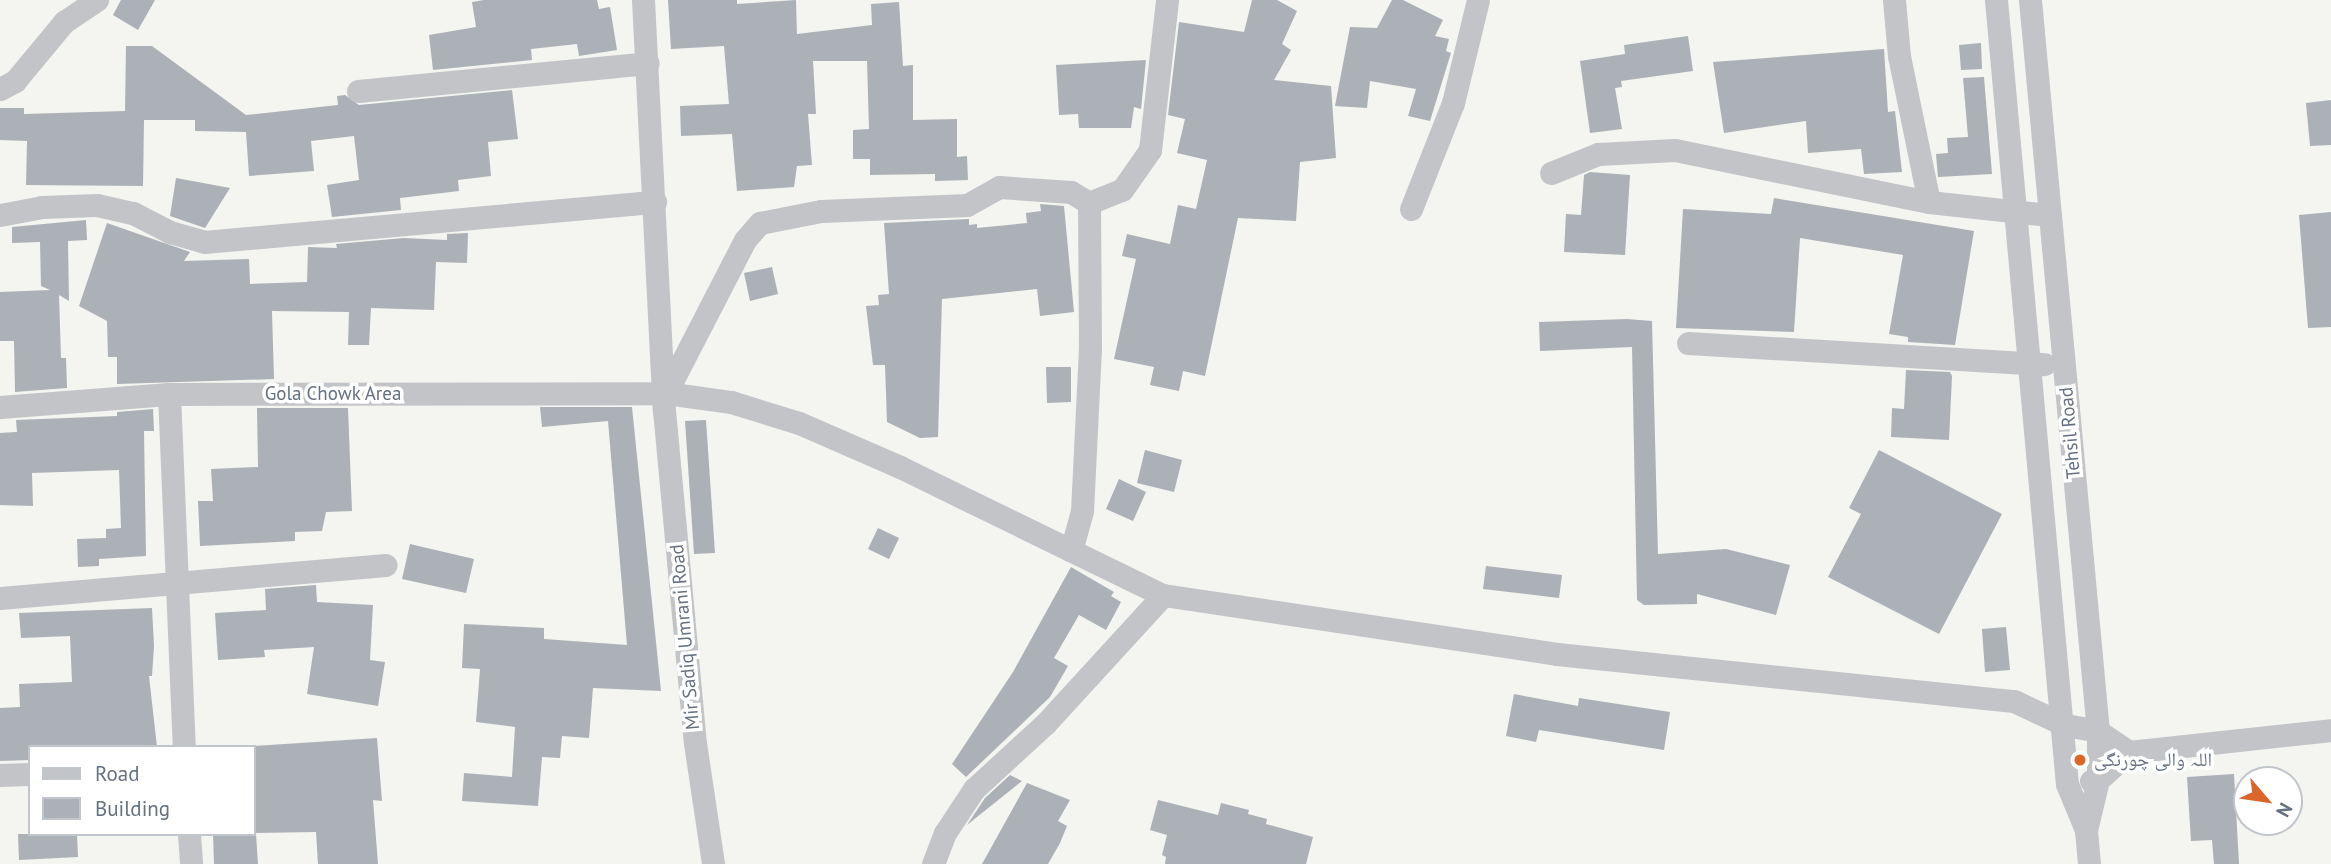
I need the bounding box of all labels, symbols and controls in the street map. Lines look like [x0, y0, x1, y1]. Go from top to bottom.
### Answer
street label: Gola Chowk Area [264, 383, 402, 405]
street label: Tehsil Road [2055, 386, 2085, 480]
street label: Mir Sadiq Umrani Road [666, 543, 704, 731]
legend [28, 745, 256, 836]
place label: اللہ والی چورنگی [2094, 749, 2212, 771]
marker: اللہ والی چورنگی [2072, 752, 2088, 768]
text: Road [95, 760, 139, 787]
north arrow [2233, 766, 2303, 836]
text: Building [95, 795, 170, 822]
text: N [2271, 799, 2298, 821]

